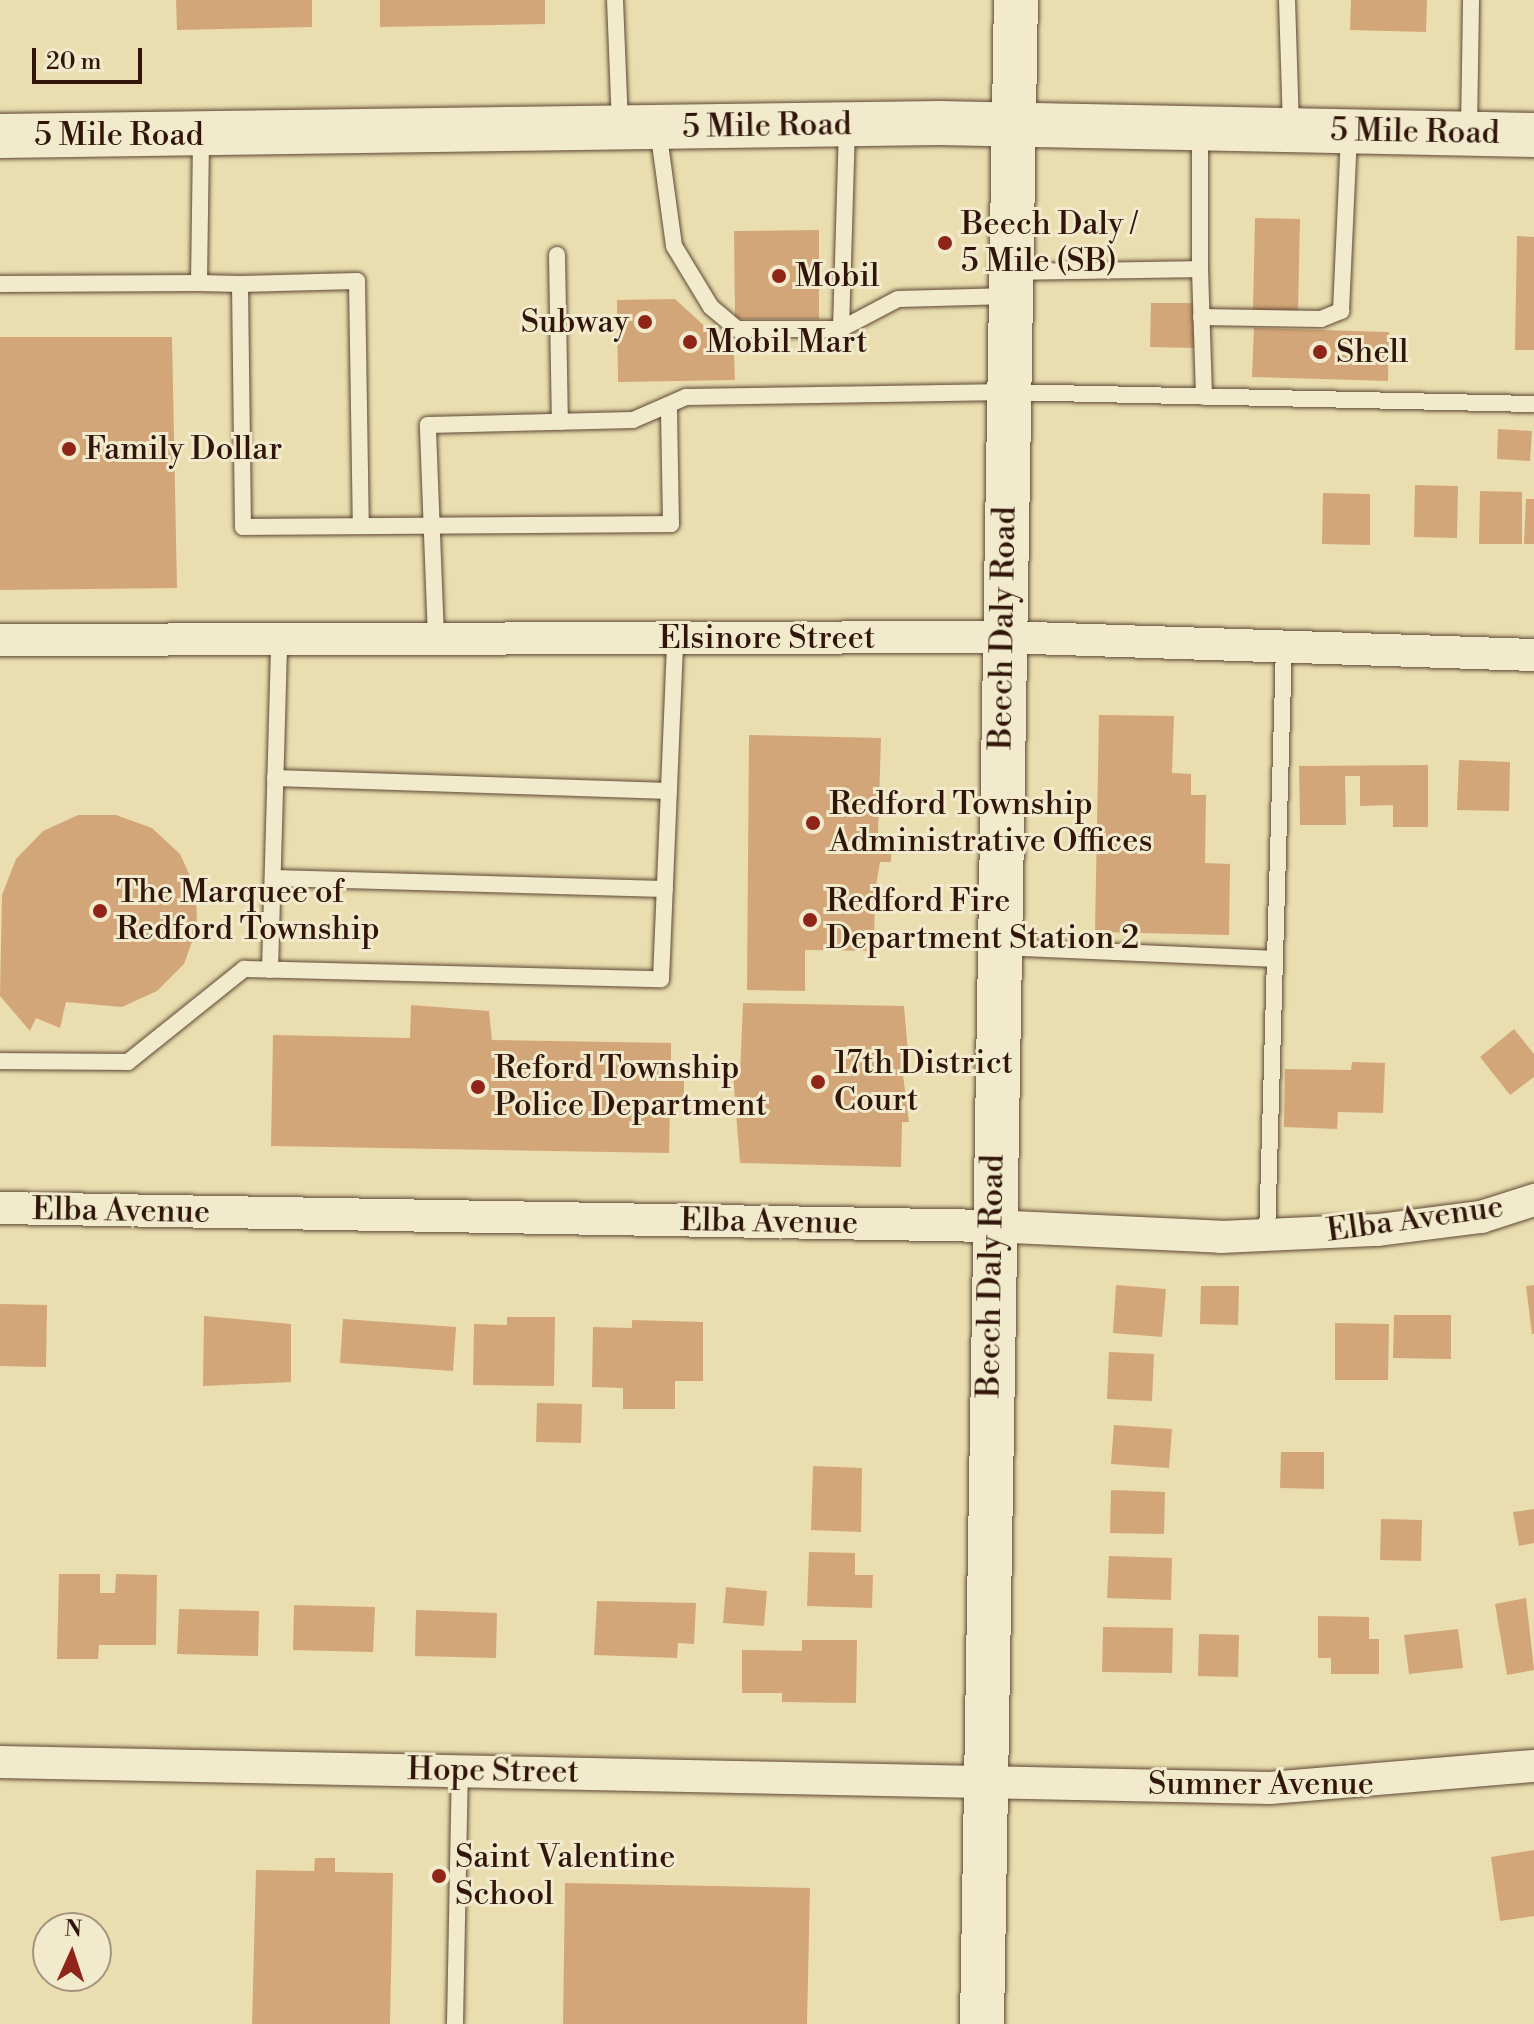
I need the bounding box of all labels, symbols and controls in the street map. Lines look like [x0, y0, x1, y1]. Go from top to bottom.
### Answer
scale bar [36, 32, 146, 82]
text: 20 m [46, 47, 102, 77]
street label: 5 Mile Road [682, 105, 852, 147]
street label: 5 Mile Road [1330, 111, 1500, 153]
street label: 5 Mile Road [34, 116, 204, 154]
place label: Beech Daly / 5 Mile (SB) [961, 206, 1136, 281]
marker: Beech Daly / 5 Mile (SB) [936, 234, 954, 252]
place label: Mobil [795, 257, 880, 295]
marker: Mobil [770, 267, 788, 285]
place label: Subway [521, 303, 629, 341]
marker: Subway [636, 313, 654, 331]
place label: Mobil Mart [706, 323, 868, 361]
marker: Mobil Mart [681, 333, 699, 351]
place label: Shell [1336, 333, 1409, 371]
marker: Shell [1311, 343, 1329, 361]
place label: Family Dollar [85, 430, 282, 468]
marker: Family Dollar [60, 440, 78, 458]
street label: Beech Daly Road [982, 506, 1024, 750]
street label: Elsinore Street [659, 619, 875, 657]
place label: Redford Township Administrative Offices [829, 786, 1152, 861]
marker: Redford Township Administrative Offices [804, 814, 822, 832]
place label: The Marquee of Redford Township [116, 874, 380, 949]
place label: Redford Fire Department Station 2 [826, 883, 1139, 958]
marker: The Marquee of Redford Township [91, 902, 109, 920]
marker: Redford Fire Department Station 2 [801, 911, 819, 929]
place label: 17th District Court [834, 1045, 1013, 1120]
place label: Reford Township Police Department [494, 1050, 767, 1125]
marker: 17th District Court [809, 1073, 827, 1091]
marker: Reford Township Police Department [469, 1078, 487, 1096]
street label: Beech Daly Road [970, 1154, 1012, 1398]
street label: Elba Avenue [1324, 1188, 1506, 1250]
street label: Elba Avenue [32, 1190, 210, 1232]
street label: Elba Avenue [680, 1201, 858, 1243]
street label: Hope Street [407, 1750, 579, 1792]
street label: Sumner Avenue [1148, 1765, 1374, 1803]
place label: Saint Valentine School [455, 1839, 675, 1914]
marker: Saint Valentine School [430, 1867, 448, 1885]
north arrow [32, 1912, 112, 1992]
text: N [64, 1916, 83, 1943]

